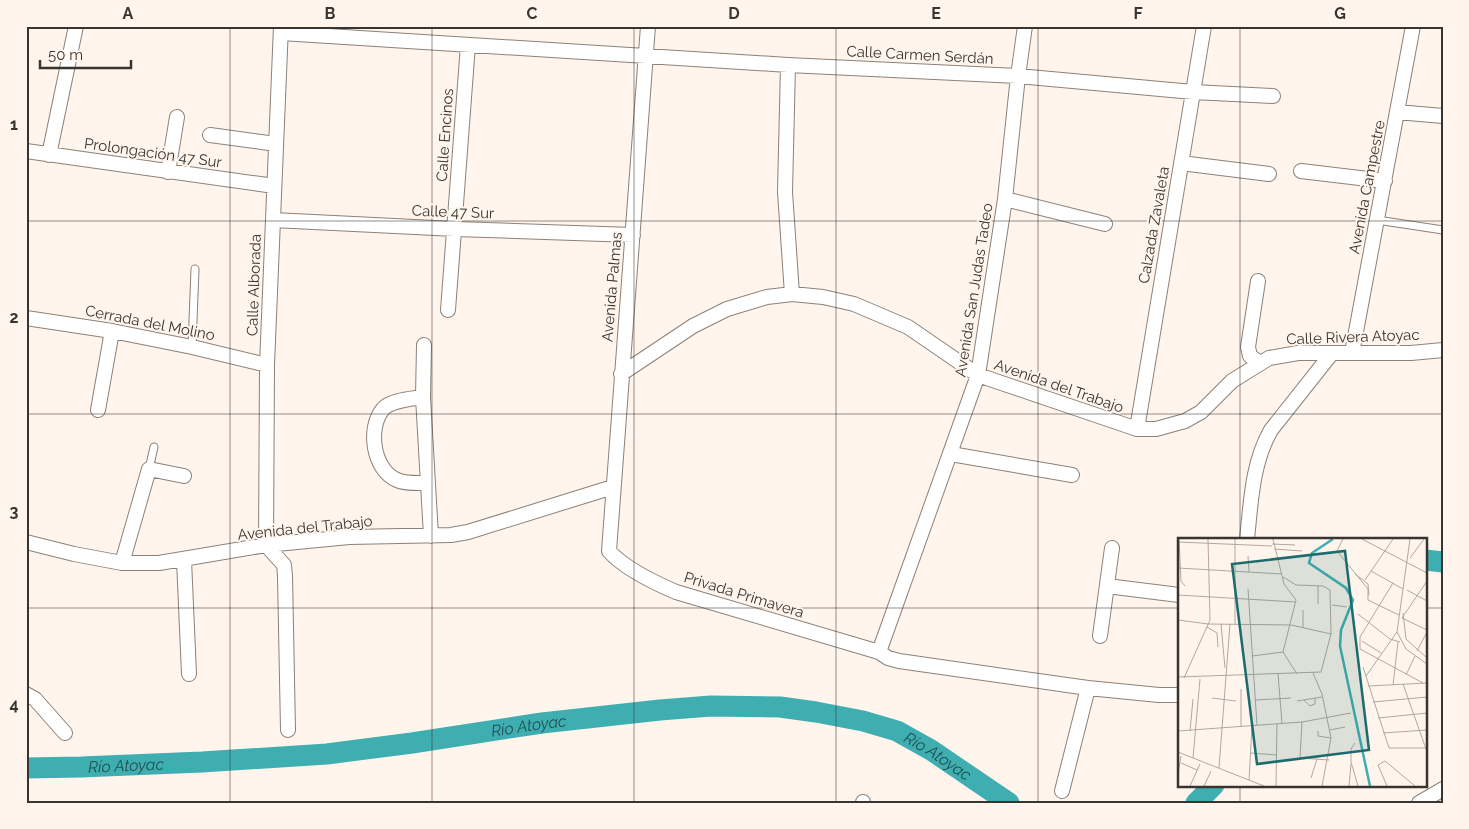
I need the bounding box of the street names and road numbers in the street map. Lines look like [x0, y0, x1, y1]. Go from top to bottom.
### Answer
street label: Calle Carmen Serdán [846, 42, 994, 68]
street label: Calle Encinos [433, 88, 457, 182]
street label: Avenida Campestre [1345, 118, 1389, 255]
street label: Prolongación 47 Sur [83, 134, 224, 172]
street label: Calzada Zavaleta [1135, 165, 1173, 285]
street label: Calle 47 Sur [411, 202, 495, 222]
street label: Avenida San Judas Tadeo [951, 202, 997, 378]
street label: Avenida Palmas [598, 231, 626, 343]
street label: Calle Alborada [243, 234, 265, 336]
street label: Cerrada del Molino [84, 302, 216, 344]
street label: Calle Rivera Atoyac [1286, 326, 1420, 348]
street label: Avenida del Trabajo [992, 355, 1126, 417]
street label: Avenida del Trabajo [237, 512, 373, 544]
street label: Privada Primavera [682, 568, 806, 622]

